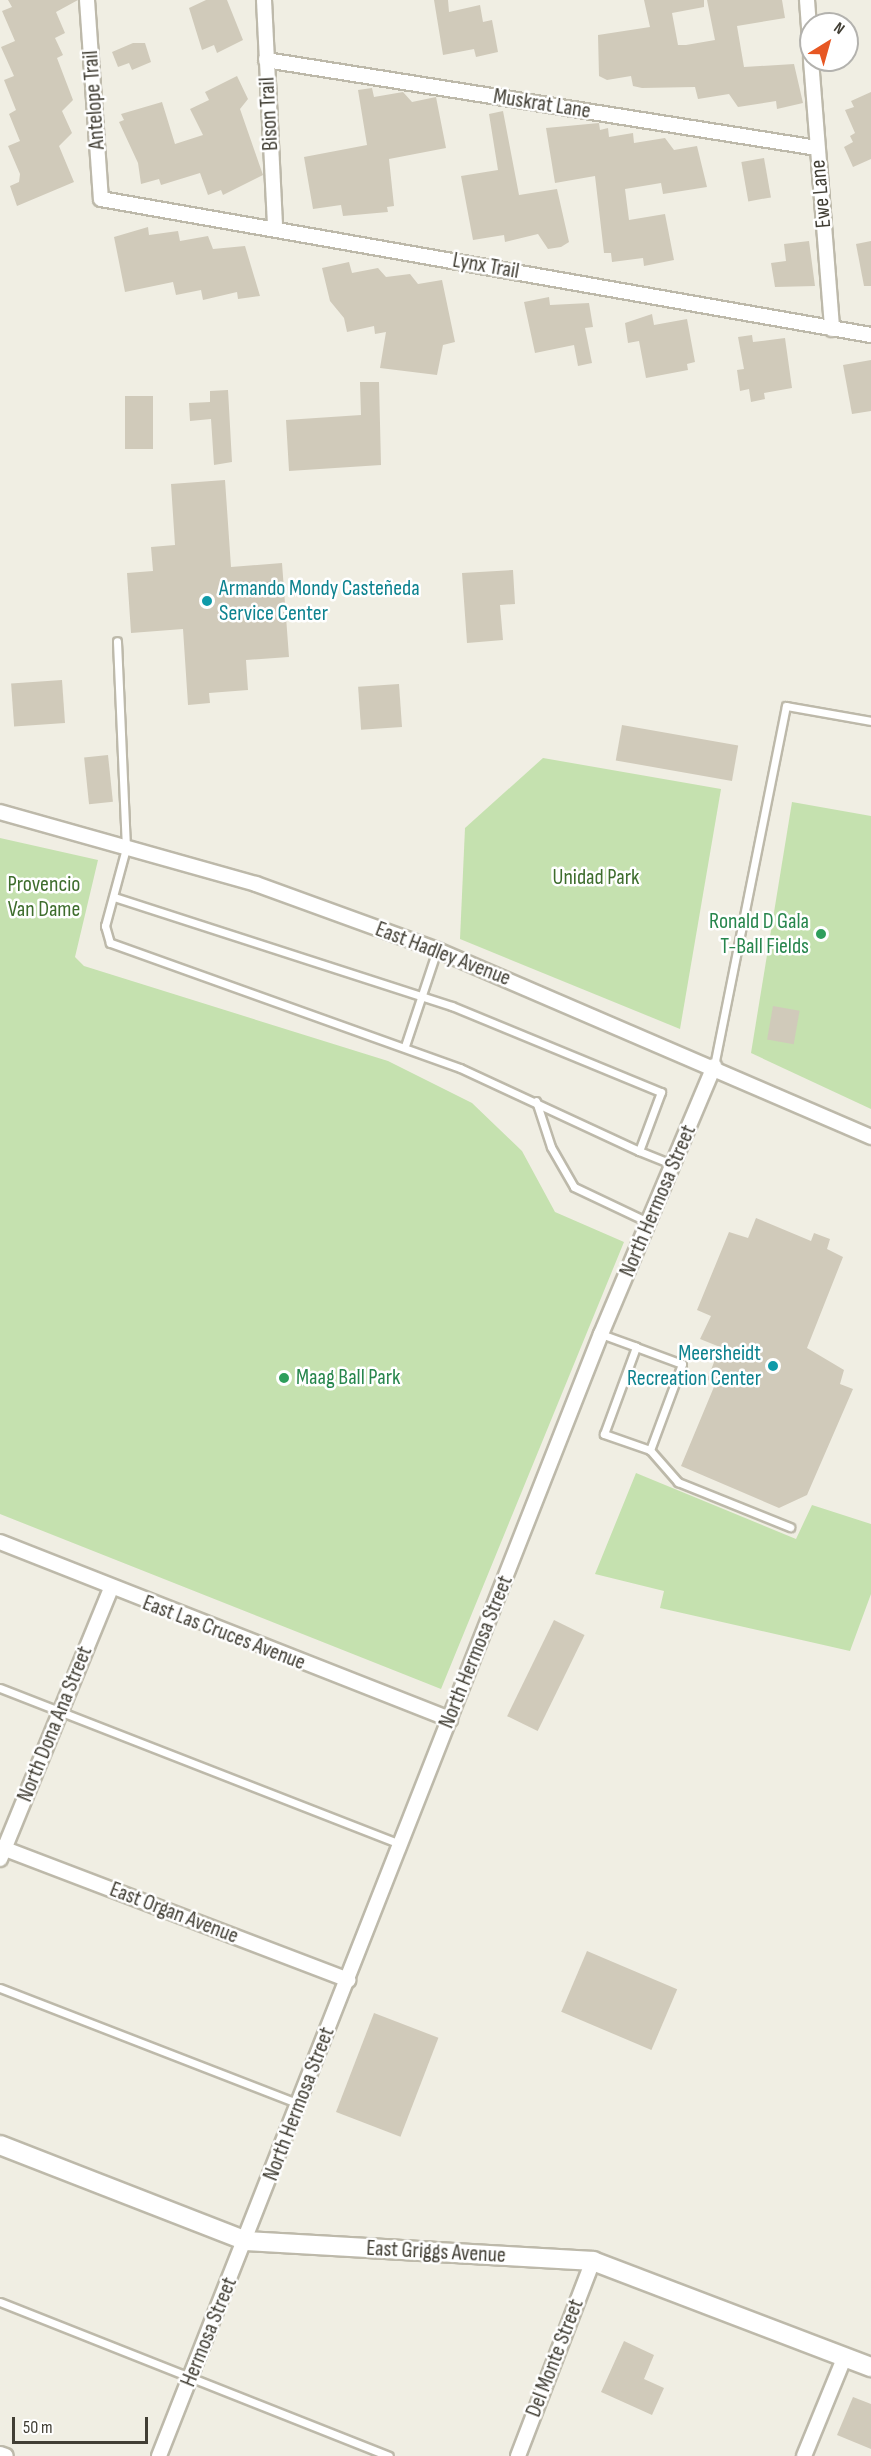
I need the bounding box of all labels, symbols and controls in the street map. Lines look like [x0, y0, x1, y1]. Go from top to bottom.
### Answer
north arrow [799, 12, 859, 72]
text: N [830, 19, 848, 39]
street label: Antelope Trail [77, 50, 111, 150]
street label: Bison Trail [254, 76, 284, 152]
street label: Muskrat Lane [492, 83, 592, 125]
street label: Ewe Lane [805, 159, 837, 229]
street label: Lynx Trail [451, 247, 521, 285]
place label: Armando Mondy Casteñeda Service Center [219, 575, 420, 626]
marker: Armando Mondy Casteñeda Service Center [200, 594, 214, 608]
park label: Unidad Park [553, 865, 639, 891]
park label: Provencio Van Dame [8, 871, 80, 922]
place label: Ronald D Gala T-Ball Fields [709, 908, 809, 960]
street label: East Hadley Avenue [372, 916, 514, 992]
marker: Ronald D Gala T-Ball Fields [814, 927, 828, 941]
street label: North Hermosa Street [614, 1121, 702, 1281]
place label: Meersheidt Recreation Center [627, 1340, 761, 1392]
marker: Meersheidt Recreation Center [766, 1359, 780, 1373]
place label: Maag Ball Park [296, 1365, 400, 1391]
marker: Maag Ball Park [277, 1371, 291, 1385]
street label: North Hermosa Street [433, 1572, 519, 1732]
street label: East Las Cruces Avenue [139, 1590, 309, 1676]
street label: North Dona Ana Street [12, 1642, 98, 1806]
street label: East Organ Avenue [106, 1876, 242, 1950]
street label: North Hermosa Street [258, 2023, 340, 2185]
street label: East Griggs Avenue [366, 2235, 506, 2269]
street label: Hermosa Street [175, 2273, 243, 2391]
street label: Del Monte Street [520, 2295, 590, 2421]
scale bar [15, 2405, 152, 2443]
text: 50 m [23, 2417, 53, 2438]

